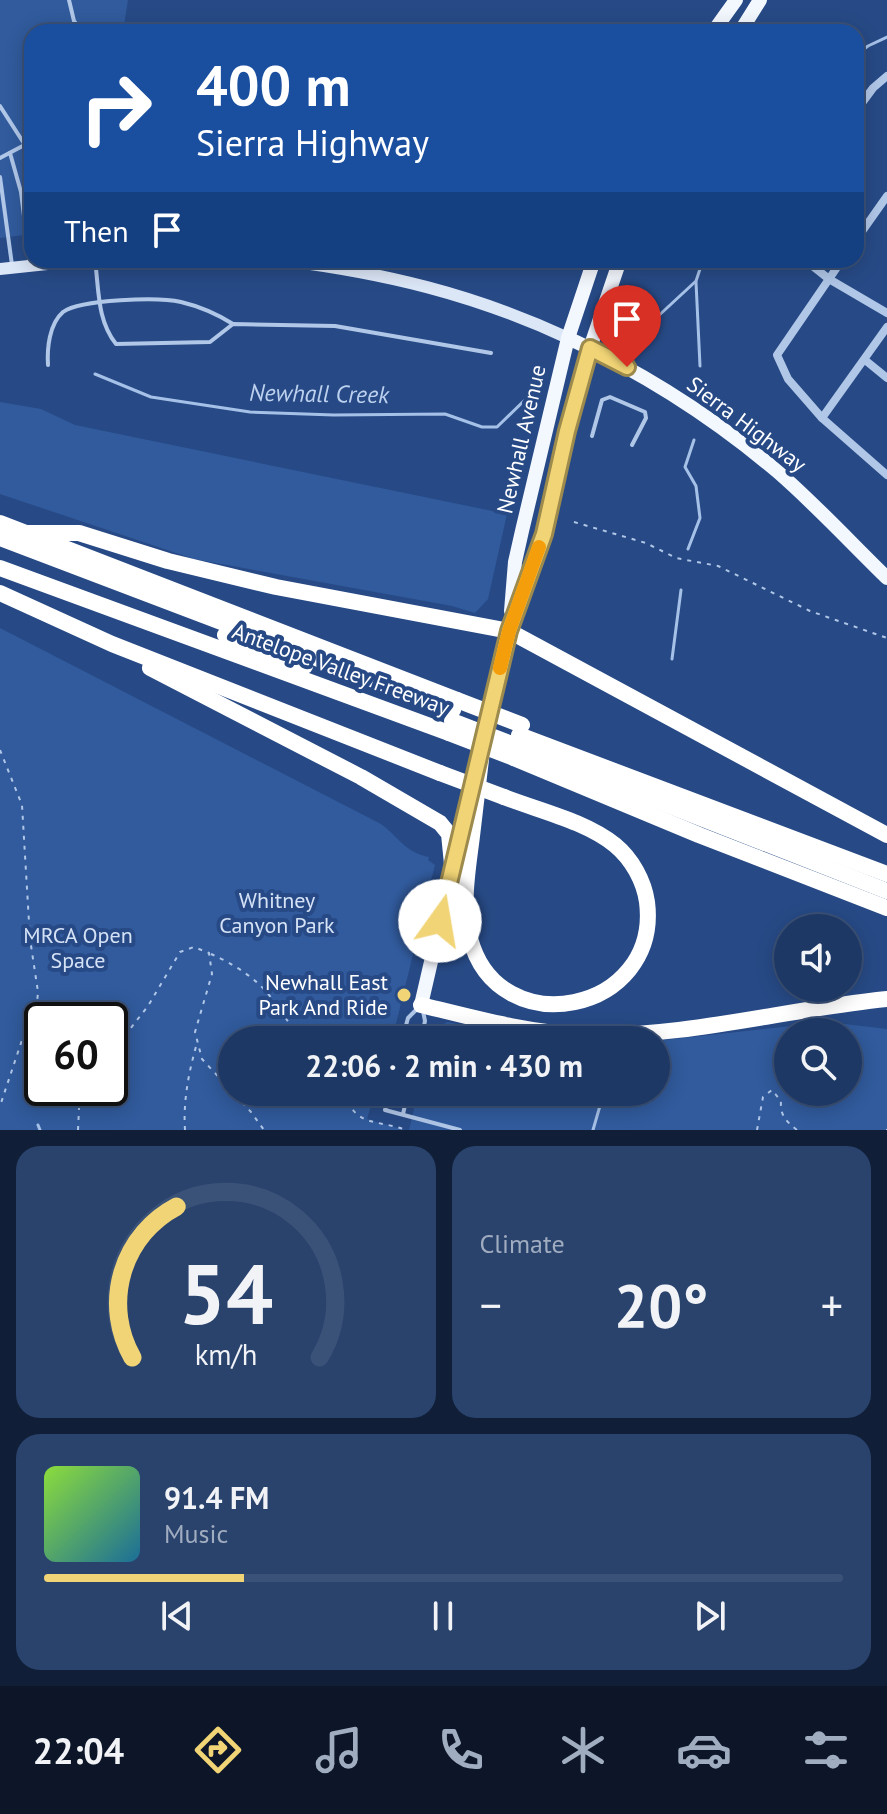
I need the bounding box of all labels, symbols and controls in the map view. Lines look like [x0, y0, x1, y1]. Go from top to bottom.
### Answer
text: 400 m [196, 49, 351, 121]
icon: right [64, 56, 168, 160]
text: Sierra Highway [196, 119, 429, 166]
icon: arrive [145, 208, 189, 252]
text: Then [64, 211, 129, 250]
pin [593, 285, 661, 367]
icon: arrive [605, 297, 649, 341]
street label: Newhall Avenue [490, 362, 552, 516]
street label: Sierra Highway [682, 370, 813, 478]
water label: Newhall Creek [249, 377, 390, 410]
street label: Antelope Valley Freeway [229, 617, 454, 722]
position arrow [398, 879, 482, 963]
park label: Whitney Canyon Park [219, 886, 335, 939]
map controls [774, 914, 862, 1106]
button: sound [774, 914, 862, 1002]
park label: MRCA Open Space [23, 921, 133, 974]
place label: Newhall East Park And Ride [258, 968, 389, 1021]
marker: Newhall East Park And Ride [395, 986, 413, 1004]
speed limit sign: 60 [24, 1002, 128, 1106]
button: search [774, 1018, 862, 1106]
text: 22:06 · 2 min · 430 m [305, 1046, 583, 1085]
text: Climate [480, 1227, 565, 1260]
text: 54 [179, 1239, 273, 1347]
text: 20° [614, 1266, 708, 1344]
text: − [480, 1276, 502, 1333]
text: + [821, 1276, 843, 1333]
text: km/h [194, 1336, 257, 1373]
text: 91.4 FM [164, 1478, 269, 1517]
text: Music [164, 1517, 228, 1550]
icon: previous [155, 1594, 199, 1638]
icon: pause [421, 1594, 465, 1638]
icon: next [688, 1594, 732, 1638]
icon: directions [190, 1722, 246, 1778]
icon: music [311, 1722, 367, 1778]
icon: phone [433, 1722, 489, 1778]
icon: climate [555, 1722, 611, 1778]
icon: car [676, 1722, 732, 1778]
icon: filters [798, 1722, 854, 1778]
text: 22:04 [33, 1727, 124, 1774]

